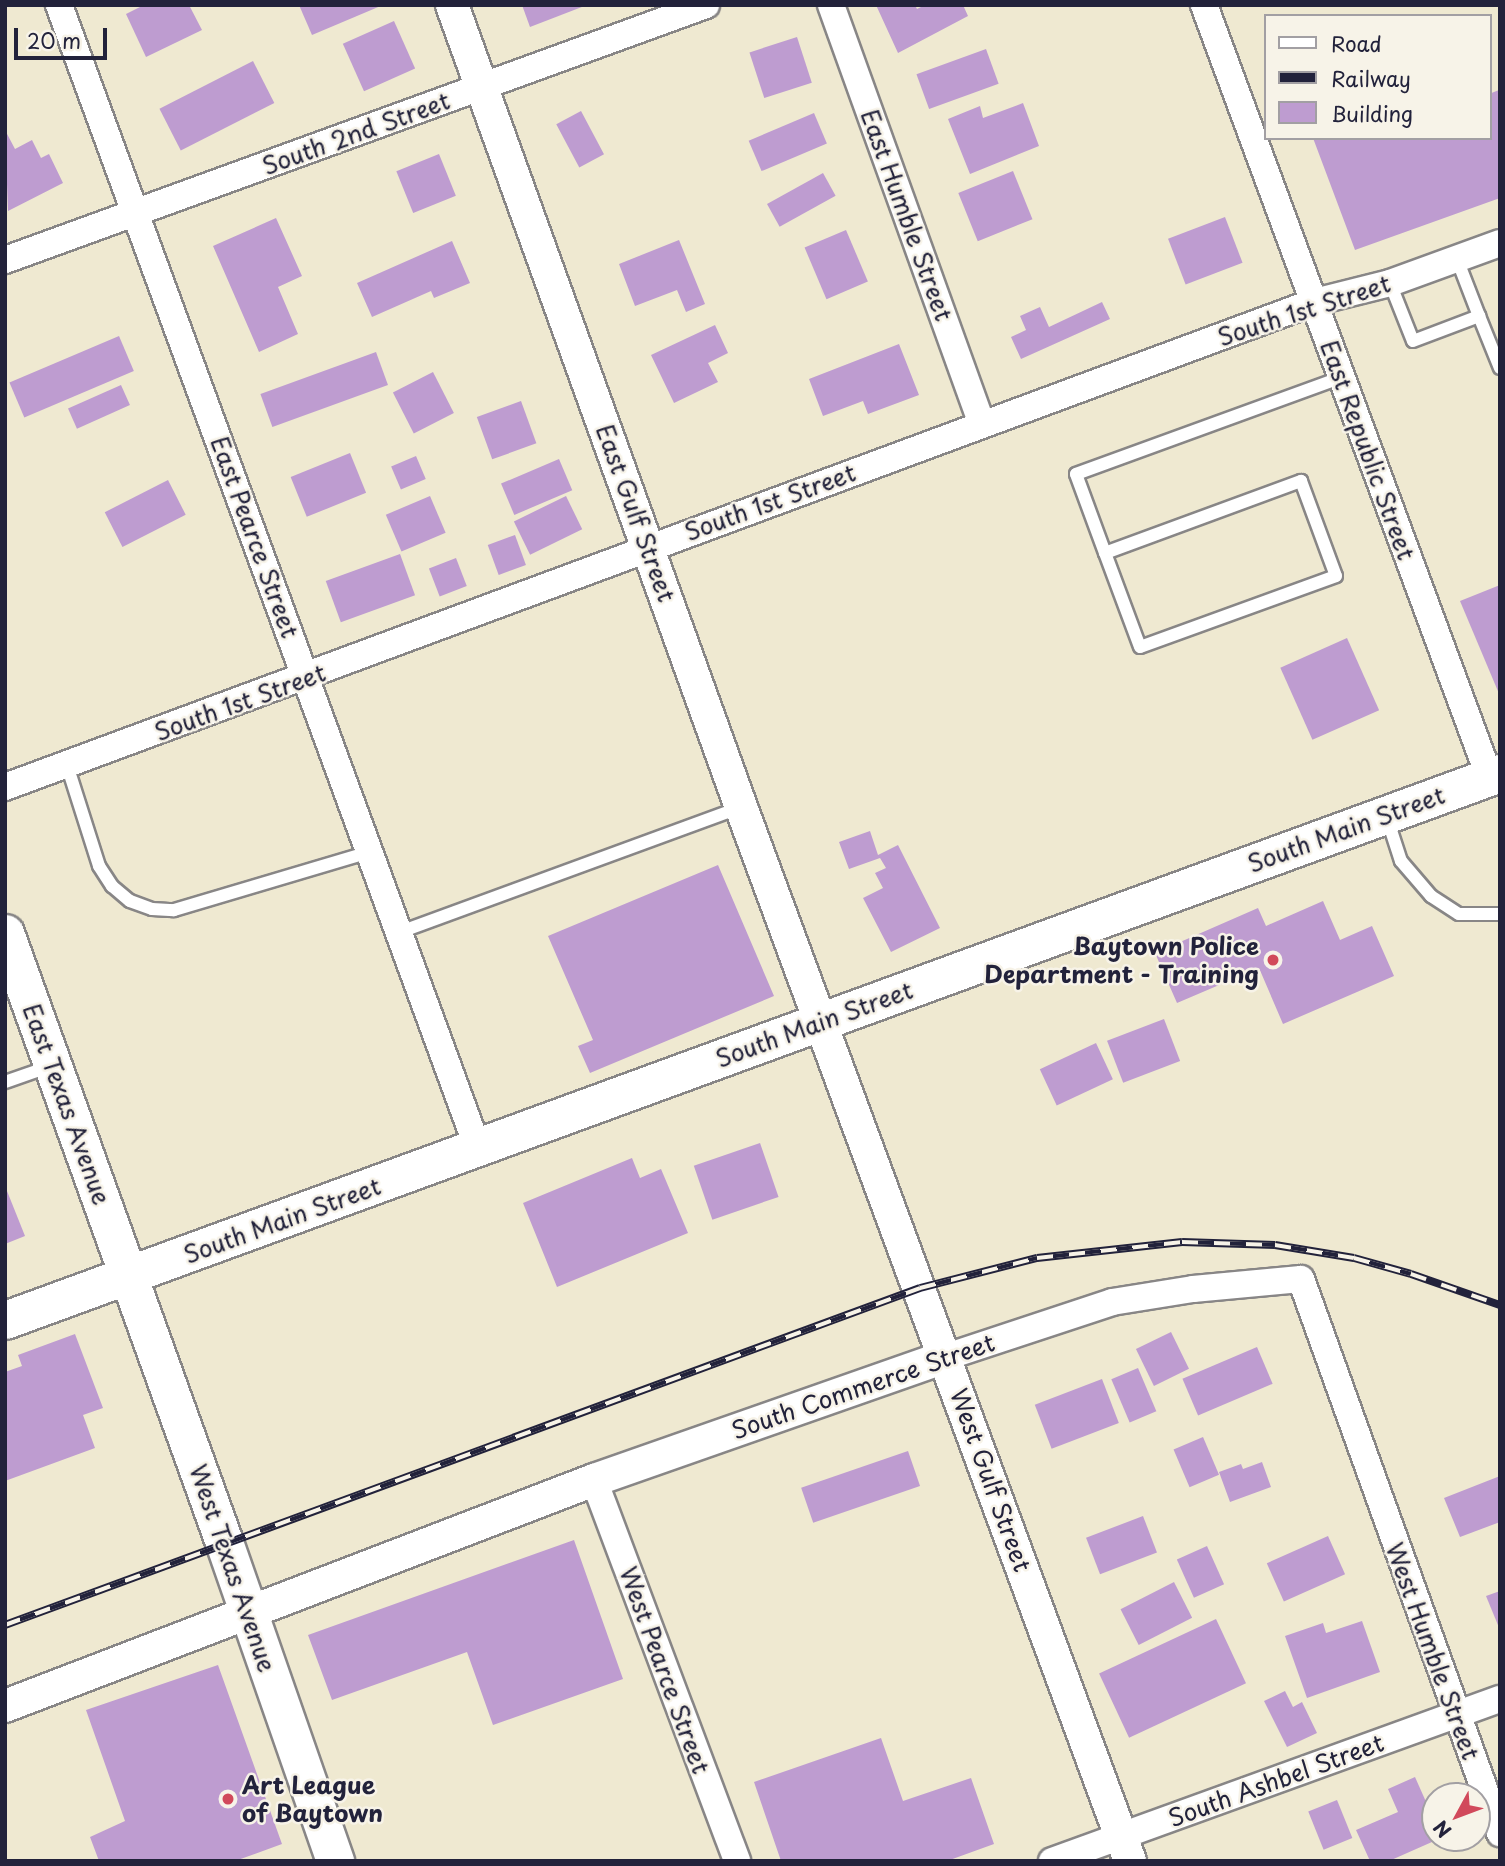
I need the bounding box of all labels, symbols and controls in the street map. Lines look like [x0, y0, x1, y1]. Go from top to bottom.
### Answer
scale bar [18, 14, 110, 58]
legend [1264, 14, 1491, 140]
text: 20 m [27, 24, 81, 56]
text: Road [1331, 27, 1382, 59]
text: Railway [1331, 62, 1411, 94]
street label: South 2nd Street [258, 85, 454, 181]
text: Building [1331, 97, 1413, 129]
street label: East Humble Street [855, 105, 959, 325]
street label: South 1st Street [1211, 268, 1397, 352]
street label: East Republic Street [1314, 335, 1422, 565]
street label: East Gulf Street [591, 420, 681, 606]
street label: East Pearce Street [205, 431, 305, 643]
street label: South 1st Street [678, 457, 862, 547]
street label: South 1st Street [148, 657, 332, 747]
street label: South Main Street [1242, 779, 1450, 879]
place label: Baytown Police Department - Training [983, 932, 1259, 988]
marker: Baytown Police Department - Training [1265, 952, 1281, 968]
street label: South Main Street [710, 974, 918, 1074]
street label: East Texas Avenue [17, 1000, 117, 1208]
street label: South Main Street [178, 1170, 386, 1270]
street label: South Commerce Street [727, 1327, 999, 1445]
street label: West Gulf Street [944, 1384, 1038, 1576]
street label: West Texas Avenue [184, 1461, 282, 1675]
street label: West Humble Street [1380, 1538, 1486, 1764]
street label: West Pearce Street [614, 1561, 716, 1779]
street label: South Ashbel Street [1163, 1727, 1389, 1833]
place label: Art League of Baytown [242, 1771, 384, 1827]
north arrow [1421, 1782, 1491, 1852]
marker: Art League of Baytown [220, 1791, 236, 1807]
text: N [1426, 1815, 1457, 1844]

